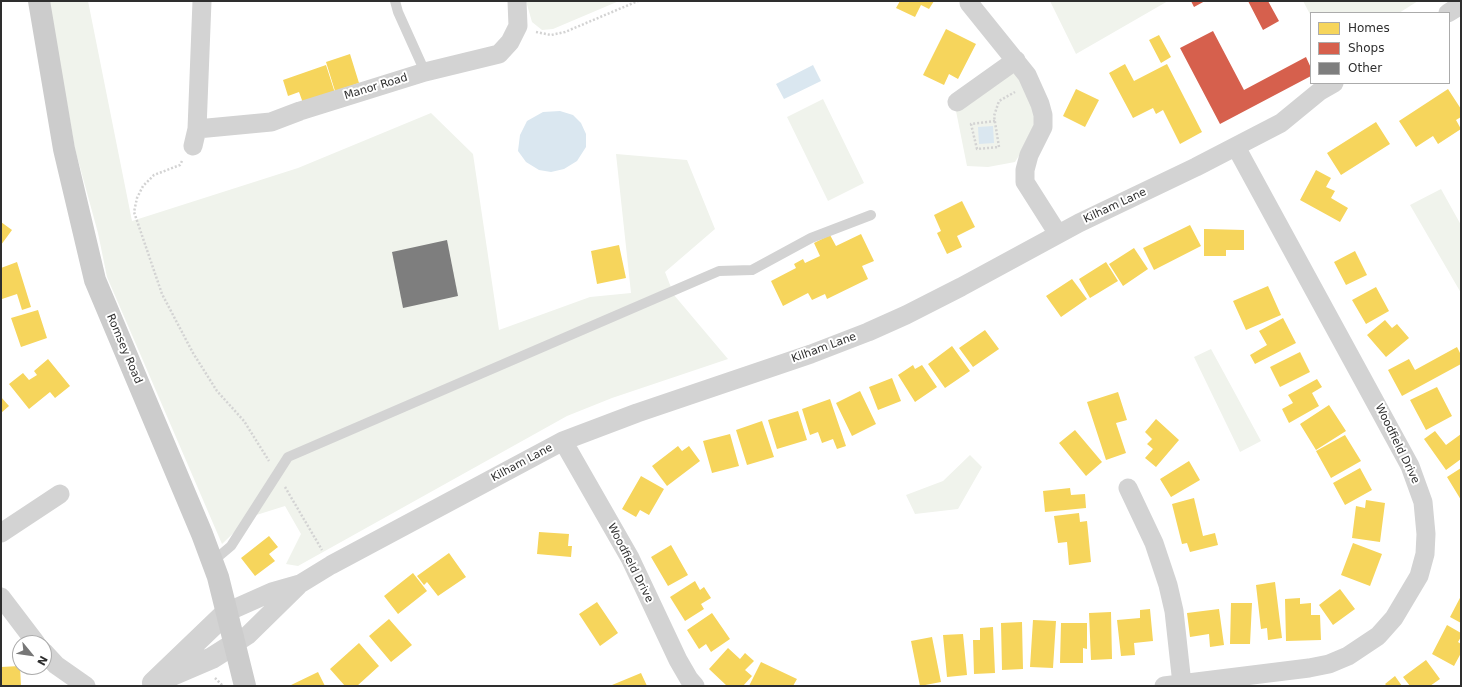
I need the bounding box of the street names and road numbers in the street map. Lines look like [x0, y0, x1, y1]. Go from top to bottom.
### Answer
street label: Manor Road [343, 71, 409, 103]
street label: Kilham Lane [1081, 186, 1149, 226]
street label: Romsey Road [103, 312, 145, 386]
street label: Kilham Lane [790, 330, 858, 366]
street label: Woodfield Drive [1372, 402, 1422, 486]
street label: Kilham Lane [489, 441, 555, 485]
street label: Woodfield Drive [604, 521, 656, 605]

